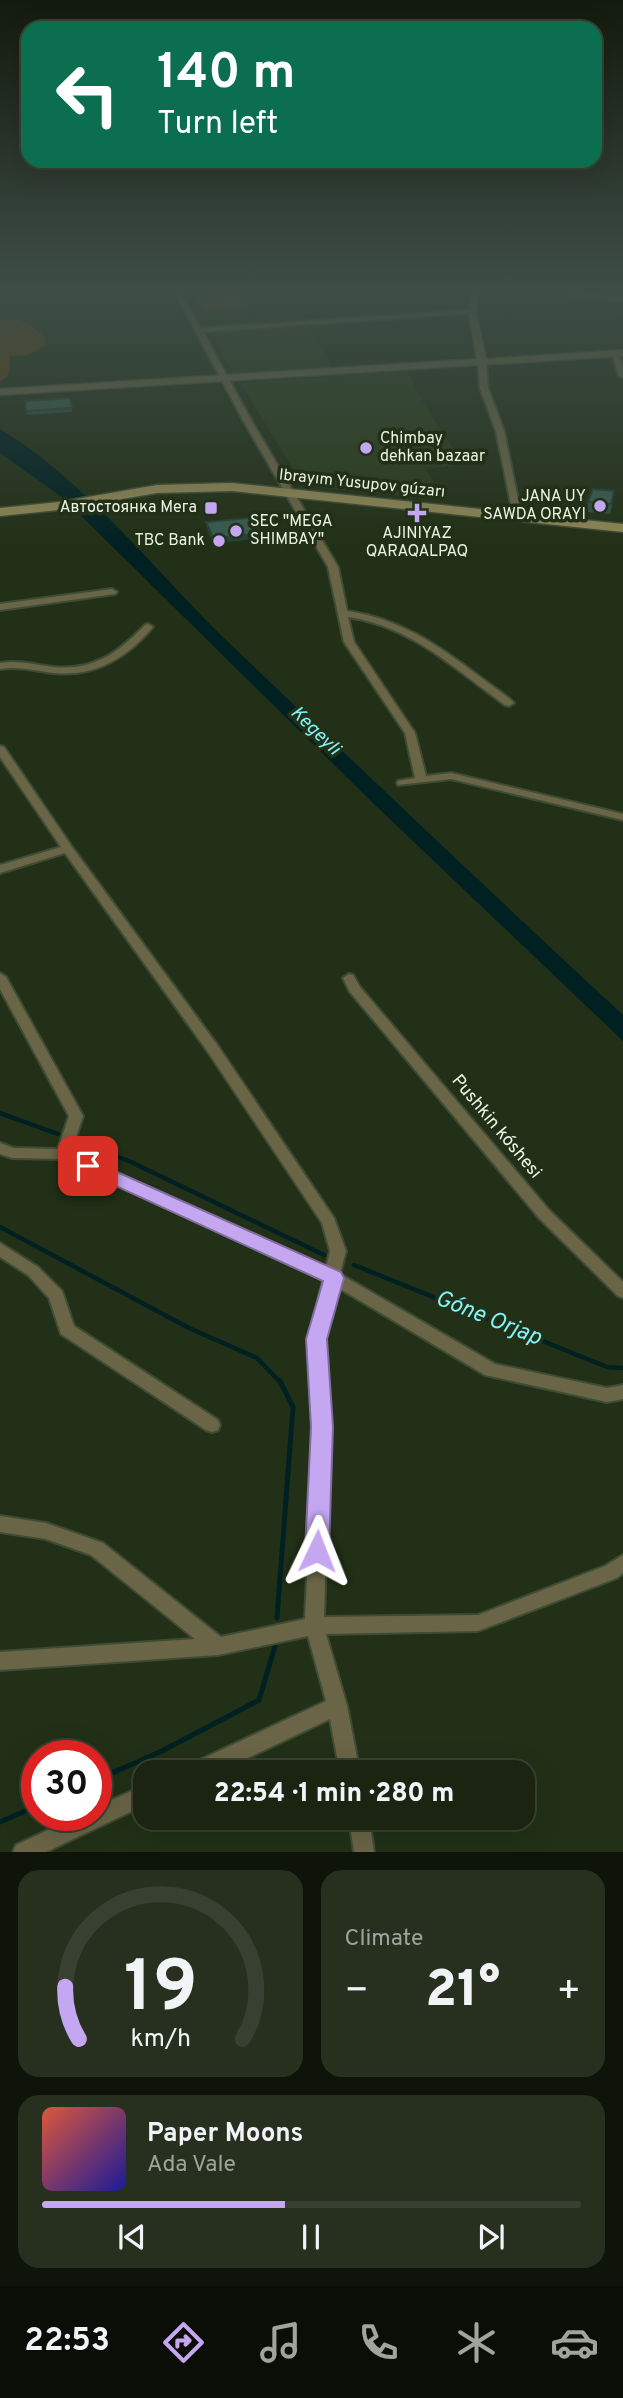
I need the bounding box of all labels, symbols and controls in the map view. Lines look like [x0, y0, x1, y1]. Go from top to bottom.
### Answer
text: 140 m [157, 44, 296, 106]
icon: left [42, 49, 133, 140]
text: Turn left [157, 105, 278, 145]
place label: Chimbay dehkan bazaar [380, 429, 485, 467]
marker: Chimbay dehkan bazaar [358, 440, 374, 456]
street label: Ibrayım Yusupov gúzarı [278, 465, 446, 503]
place label: JANA UY SAWDA ORAYI [483, 487, 586, 525]
place label: Автостоянка Мега [60, 498, 197, 518]
marker: JANA UY SAWDA ORAYI [592, 498, 608, 514]
marker: Автостоянка Мега [203, 500, 219, 516]
marker: AJINIYAZ QARAQALPAQ [409, 505, 425, 521]
place label: SEC "MEGA SHIMBAY" [250, 512, 333, 550]
marker: SEC "MEGA SHIMBAY" [228, 523, 244, 539]
place label: AJINIYAZ QARAQALPAQ [366, 524, 468, 562]
place label: TBC Bank [135, 531, 205, 551]
marker: TBC Bank [211, 533, 227, 549]
water label: Kegeyli [285, 701, 346, 762]
street label: Pushkin kóshesi [446, 1070, 546, 1184]
pin [58, 1136, 118, 1196]
icon: arrive [69, 1147, 107, 1185]
water label: Góne Orjap [431, 1285, 546, 1354]
position arrow [280, 1514, 354, 1588]
speed limit sign: 30 [21, 1740, 112, 1831]
text: 22:54 · 1 min · 280 m [214, 1778, 454, 1811]
text: Climate [345, 1925, 423, 1954]
text: 19 [123, 1946, 197, 2038]
text: 21° [425, 1959, 500, 2025]
text: − [345, 1968, 369, 2017]
text: + [556, 1968, 581, 2017]
text: km/h [130, 2024, 191, 2056]
text: Paper Moons [147, 2118, 303, 2151]
text: Ada Vale [147, 2151, 236, 2180]
icon: previous [113, 2218, 151, 2256]
icon: pause [292, 2218, 330, 2256]
icon: next [472, 2218, 510, 2256]
icon: directions [159, 2318, 208, 2367]
icon: music [256, 2318, 305, 2367]
icon: phone [354, 2318, 403, 2367]
icon: climate [452, 2318, 501, 2367]
icon: car [550, 2318, 599, 2367]
text: 22:53 [24, 2322, 110, 2362]

